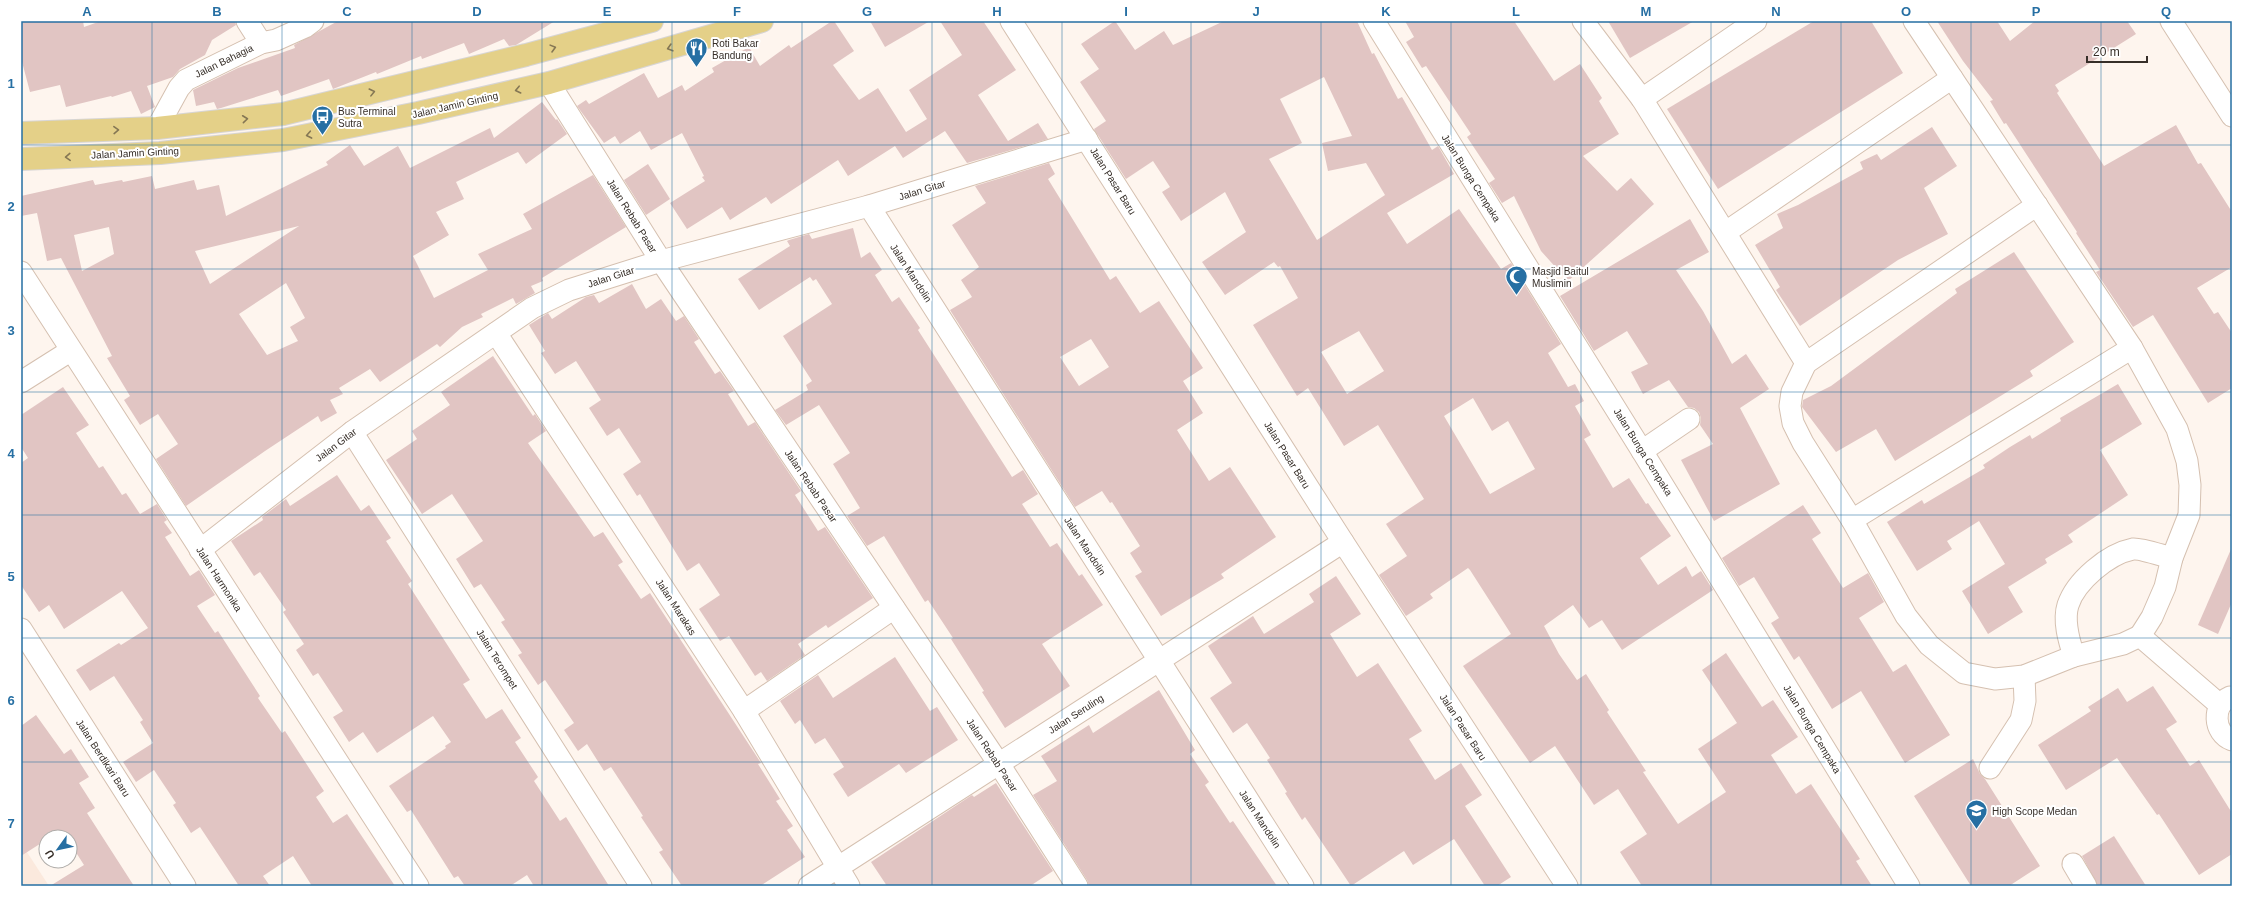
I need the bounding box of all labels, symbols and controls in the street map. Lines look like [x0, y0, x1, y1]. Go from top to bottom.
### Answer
text: A [82, 4, 92, 19]
text: B [212, 4, 222, 19]
text: C [342, 4, 352, 19]
text: D [472, 4, 482, 19]
text: E [603, 4, 612, 19]
text: F [733, 4, 741, 19]
text: G [862, 4, 872, 19]
text: H [992, 4, 1002, 19]
text: I [1124, 4, 1128, 19]
text: J [1252, 4, 1260, 19]
text: K [1381, 4, 1391, 19]
text: L [1512, 4, 1520, 19]
text: M [1641, 4, 1651, 19]
text: N [1771, 4, 1781, 19]
text: O [1901, 4, 1911, 19]
text: P [2032, 4, 2041, 19]
text: Q [2161, 4, 2171, 19]
restaurant icon: Roti Bakar Bandung [684, 36, 710, 69]
place label: Roti Bakar Bandung [712, 38, 759, 61]
scale bar [2087, 38, 2147, 64]
street label: Jalan Bahagia [193, 42, 255, 80]
one-way arrow [667, 43, 674, 52]
one-way arrow [550, 44, 556, 52]
text: 20 m [2093, 45, 2120, 59]
text: 1 [7, 76, 15, 91]
one-way arrow [515, 86, 522, 94]
one-way arrow [369, 89, 376, 97]
street label: Jalan Jamin Ginting [411, 90, 499, 120]
bus stop icon: Bus Terminal Sutra [309, 104, 335, 137]
place label: Bus Terminal Sutra [338, 106, 396, 129]
one-way arrow [242, 114, 248, 123]
one-way arrow [113, 126, 119, 134]
one-way arrow [306, 130, 312, 139]
street label: Jalan Bunga Cempaka [1440, 132, 1503, 224]
street label: Jalan Jamin Ginting [91, 145, 179, 161]
street label: Jalan Pasar Baru [1088, 146, 1138, 216]
one-way arrow [65, 153, 71, 161]
street label: Jalan Rebab Pasar [605, 177, 660, 256]
street label: Jalan Gitar [897, 177, 947, 202]
text: 2 [7, 199, 15, 214]
street label: Jalan Mandolin [888, 242, 934, 304]
street label: Jalan Gitar [586, 264, 636, 290]
mosque icon: Masjid Baitul Muslimin [1504, 264, 1530, 297]
place label: Masjid Baitul Muslimin [1532, 266, 1589, 289]
text: 3 [7, 323, 15, 338]
street label: Jalan Bunga Cempaka [1612, 406, 1675, 498]
street label: Jalan Pasar Baru [1262, 420, 1312, 490]
street label: Jalan Gitar [313, 426, 359, 464]
text: 4 [7, 446, 15, 461]
street label: Jalan Rebab Pasar [783, 448, 840, 525]
street label: Jalan Mandolin [1062, 515, 1108, 577]
street label: Jalan Harmonika [194, 545, 244, 614]
text: 5 [7, 569, 15, 584]
street label: Jalan Marakas [654, 577, 698, 637]
street label: Jalan Terompet [474, 627, 520, 691]
street label: Jalan Bunga Cempaka [1781, 683, 1843, 776]
street label: Jalan Seruling [1046, 692, 1106, 736]
street label: Jalan Pasar Baru [1437, 692, 1489, 762]
text: 6 [7, 693, 15, 708]
street label: Jalan Rebab Pasar [964, 716, 1020, 794]
street label: Jalan Berdikari Baru [74, 717, 132, 799]
street label: Jalan Mandolin [1237, 788, 1283, 850]
school or university icon: High Scope Medan [1964, 798, 1990, 831]
place label: High Scope Medan [1992, 806, 2077, 817]
text: 7 [7, 816, 15, 831]
north arrow [38, 829, 78, 869]
text: U [42, 848, 57, 861]

